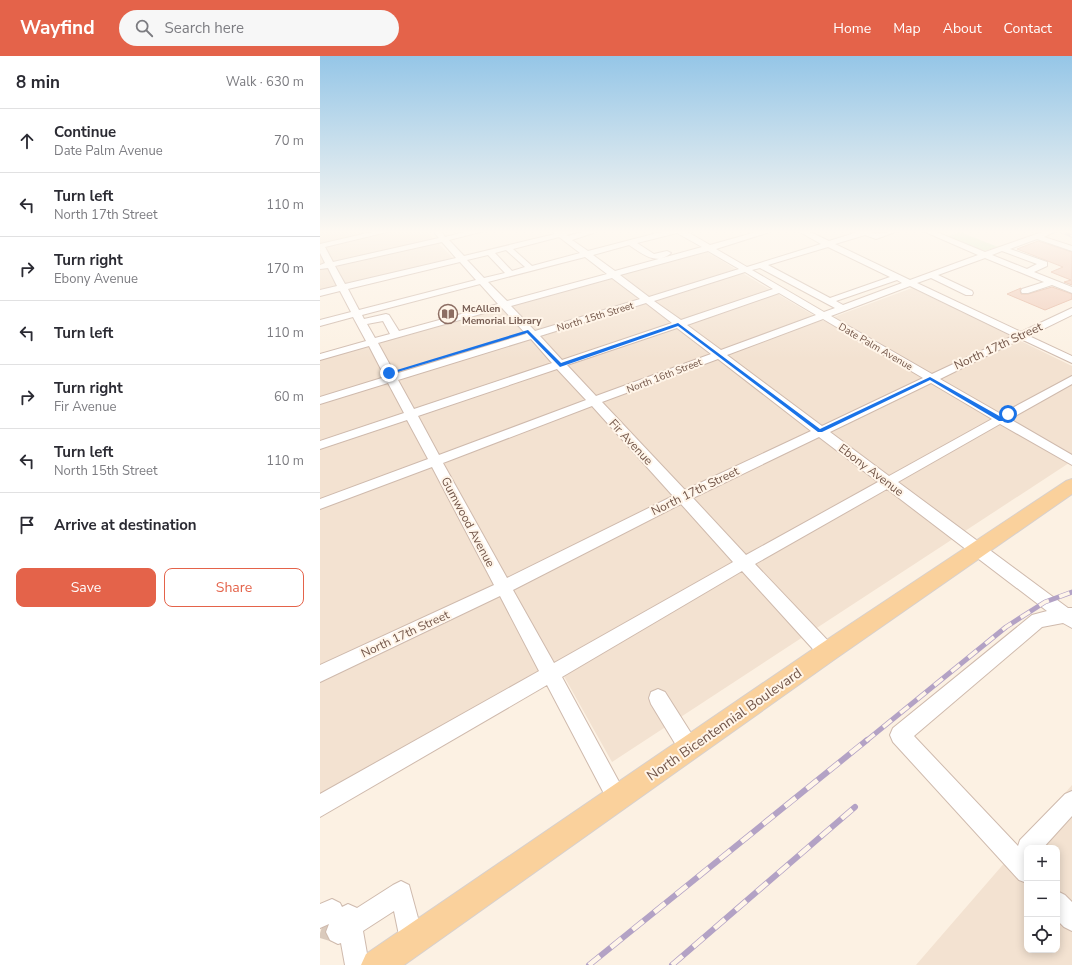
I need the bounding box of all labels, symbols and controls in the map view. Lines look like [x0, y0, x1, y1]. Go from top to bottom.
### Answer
search box [119, 10, 399, 46]
text: Wayfind [20, 15, 95, 41]
icon: search [133, 17, 155, 39]
text: Search here [165, 18, 244, 38]
text: Home [833, 19, 871, 38]
text: Map [893, 19, 921, 38]
text: About [943, 19, 982, 38]
text: Contact [1004, 19, 1052, 38]
text: 8 min [16, 71, 60, 94]
text: Walk · 630 m [226, 73, 304, 91]
text: Continue [54, 122, 116, 142]
icon: ahead [16, 130, 38, 152]
text: 70 m [274, 132, 304, 150]
text: Date Palm Avenue [54, 142, 163, 160]
text: Turn left [54, 186, 113, 206]
icon: left [16, 194, 38, 216]
text: 110 m [266, 196, 304, 214]
text: North 17th Street [54, 206, 157, 224]
text: Turn right [54, 250, 123, 270]
icon: right [16, 258, 38, 280]
text: 170 m [266, 260, 304, 278]
text: Ebony Avenue [54, 270, 138, 288]
street label: North 15th Street [555, 298, 636, 335]
place label: McAllen Memorial Library [462, 302, 542, 328]
library icon: McAllen Memorial Library [437, 303, 459, 325]
street label: North 17th Street [951, 318, 1045, 373]
street label: Date Palm Avenue [836, 320, 915, 374]
icon: left [16, 322, 38, 344]
text: Turn left [54, 323, 113, 343]
text: 110 m [266, 324, 304, 342]
street label: North 16th Street [625, 355, 704, 397]
route end [380, 364, 398, 382]
text: Turn right [54, 378, 123, 398]
icon: right [16, 386, 38, 408]
text: 60 m [274, 388, 304, 406]
text: Fir Avenue [54, 398, 116, 416]
route start [999, 405, 1017, 423]
street label: Fir Avenue [606, 415, 656, 469]
street label: Ebony Avenue [835, 440, 907, 500]
text: Turn left [54, 442, 113, 462]
icon: left [16, 450, 38, 472]
text: 110 m [266, 452, 304, 470]
text: North 15th Street [54, 462, 157, 480]
street label: North 17th Street [649, 463, 742, 519]
street label: Gumwood Avenue [437, 474, 499, 570]
icon: arrive [16, 514, 38, 536]
text: Arrive at destination [54, 515, 197, 535]
button: Save [16, 568, 156, 607]
button: Share [164, 568, 304, 607]
street label: North 17th Street [358, 606, 452, 661]
street label: North Bicentennial Boulevard [643, 664, 806, 785]
map controls [1024, 845, 1060, 953]
button: + [1024, 845, 1060, 881]
button: − [1024, 881, 1060, 917]
button: locate [1024, 917, 1060, 953]

